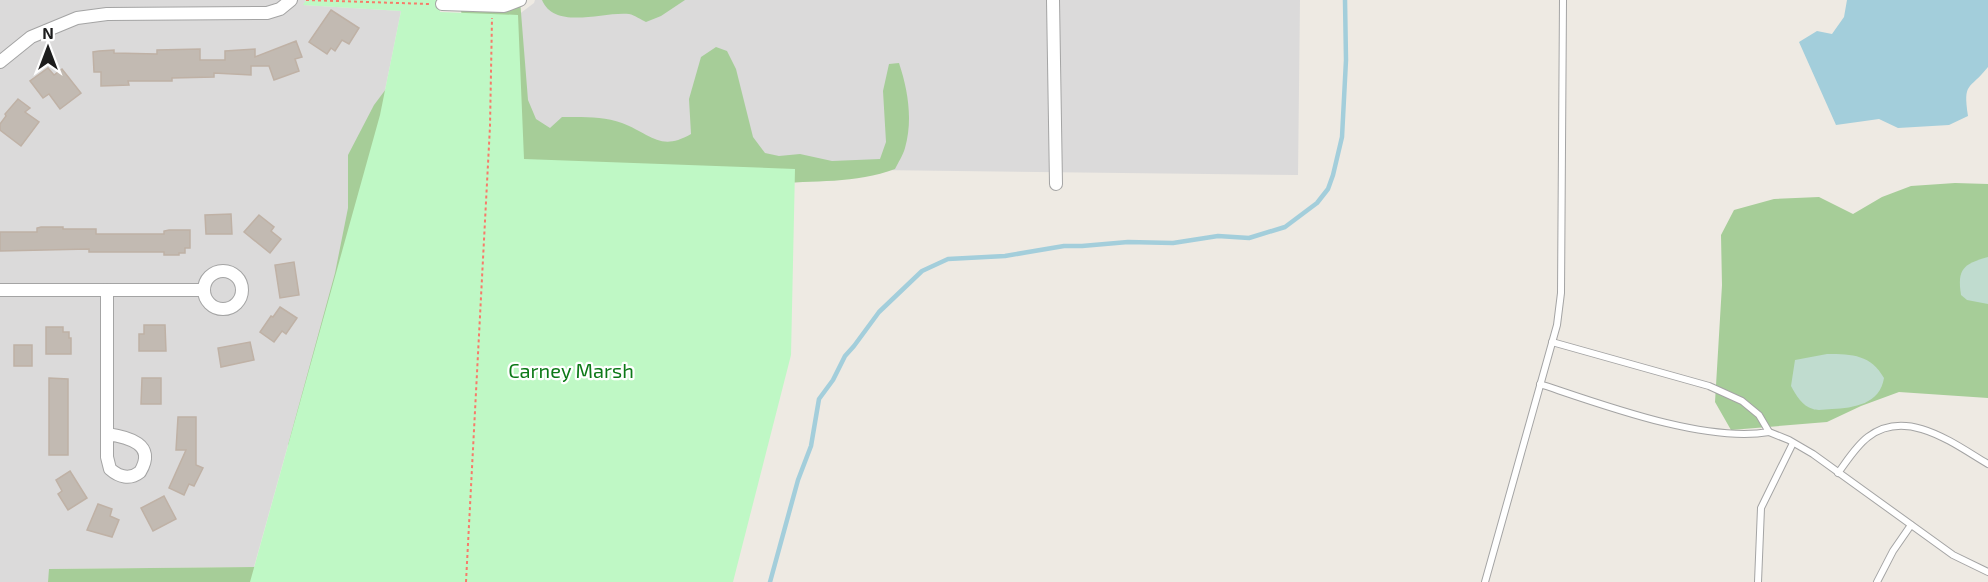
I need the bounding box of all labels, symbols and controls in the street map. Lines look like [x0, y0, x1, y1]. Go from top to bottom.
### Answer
north arrow [18, 18, 78, 78]
text: N [42, 23, 54, 42]
park label: Carney Marsh [508, 358, 634, 382]

